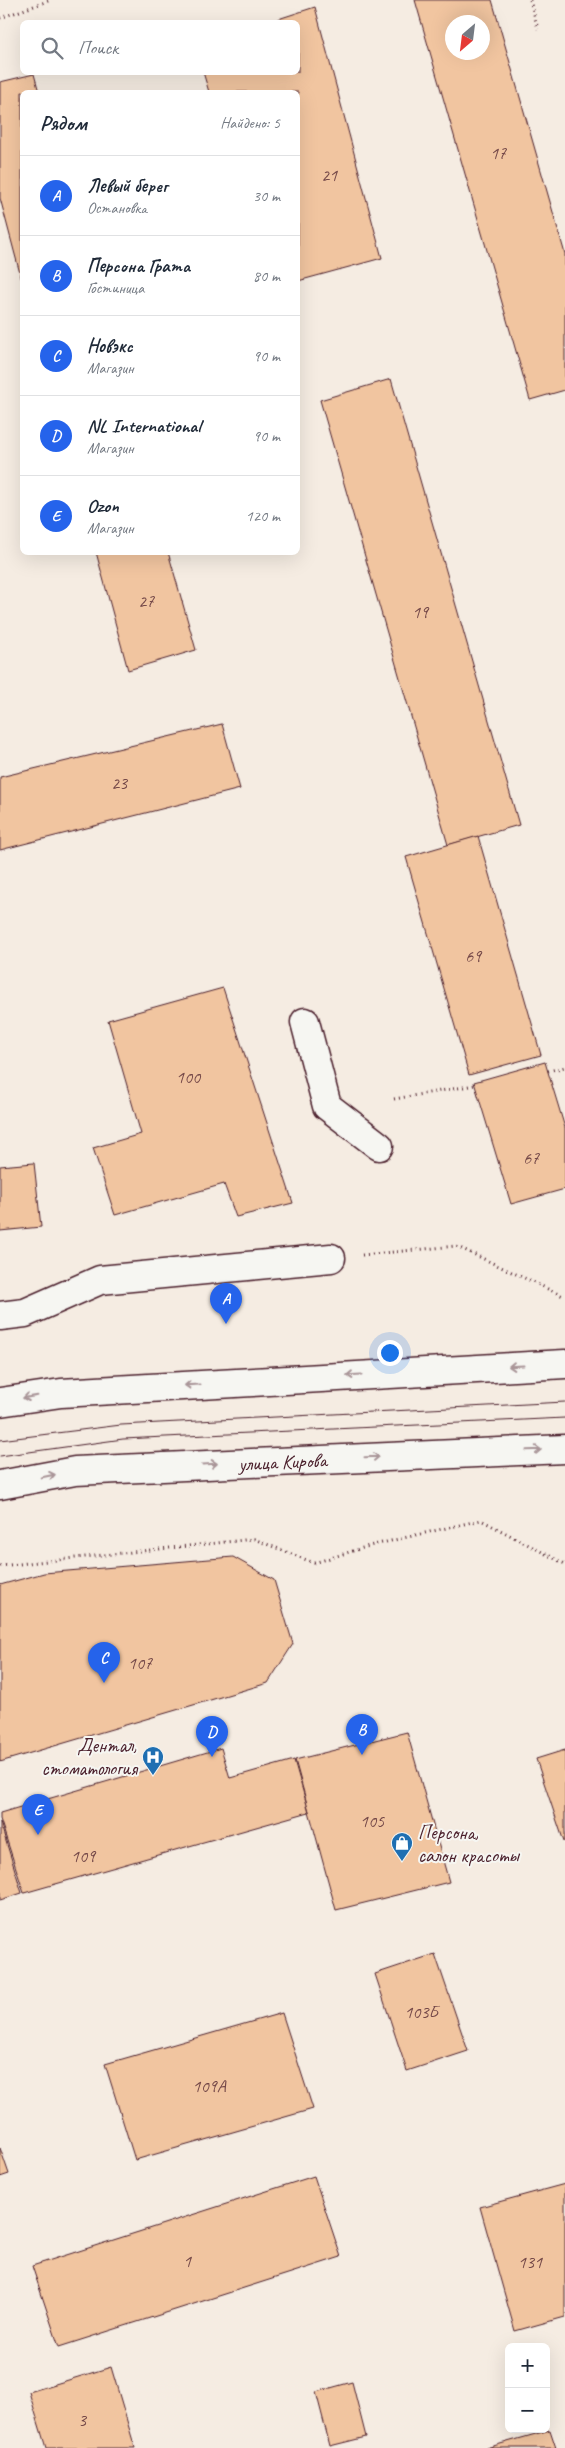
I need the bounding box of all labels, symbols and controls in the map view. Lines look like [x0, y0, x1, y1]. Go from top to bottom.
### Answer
north arrow [445, 15, 490, 60]
search box [20, 20, 300, 75]
icon: search [38, 34, 66, 62]
text: Поиск [78, 36, 118, 60]
text: Рядом [40, 110, 87, 136]
text: Найдено: 5 [220, 113, 280, 133]
house number: 17 [490, 142, 507, 164]
house number: 21 [321, 164, 338, 186]
text: Левый берег [87, 174, 168, 198]
text: A [52, 186, 60, 206]
text: 30 m [253, 186, 280, 206]
text: Остановка [87, 198, 147, 218]
text: Персона Грата [87, 254, 190, 278]
text: B [52, 266, 60, 286]
text: 80 m [253, 266, 280, 286]
text: Гостиница [87, 278, 144, 298]
text: Новэкс [87, 334, 133, 358]
text: C [52, 346, 60, 366]
text: 90 m [253, 346, 280, 366]
text: Магазин [87, 358, 134, 378]
text: NL International [87, 414, 201, 438]
text: D [51, 426, 61, 446]
text: 90 m [253, 426, 280, 446]
text: Магазин [87, 438, 134, 458]
text: Ozon [87, 494, 119, 518]
text: E [52, 506, 60, 526]
text: 120 m [246, 506, 280, 526]
text: Магазин [87, 518, 134, 538]
house number: 27 [138, 590, 155, 612]
house number: 19 [412, 601, 430, 623]
house number: 23 [111, 772, 129, 794]
house number: 69 [465, 945, 483, 967]
house number: 100 [176, 1066, 202, 1088]
house number: 67 [523, 1147, 540, 1169]
pin: A [210, 1283, 242, 1324]
your location [377, 1340, 403, 1366]
one-way arrow [509, 1362, 525, 1371]
one-way arrow [346, 1371, 362, 1380]
one-way arrow [184, 1380, 200, 1389]
one-way arrow [22, 1393, 38, 1403]
one-way arrow [526, 1446, 542, 1455]
street label: улица Кирова [237, 1448, 329, 1477]
one-way arrow [364, 1452, 380, 1461]
one-way arrow [201, 1460, 217, 1469]
one-way arrow [39, 1471, 55, 1480]
pin: C [88, 1642, 120, 1683]
house number: 107 [128, 1652, 153, 1674]
pin: B [346, 1714, 378, 1755]
pin: D [196, 1716, 228, 1757]
place label: Дентал, стоматология [42, 1733, 139, 1781]
hospital icon: Дентал, стоматология [141, 1745, 165, 1776]
pin: E [22, 1794, 54, 1835]
house number: 105 [360, 1810, 385, 1832]
place label: Персона, салон красоты [418, 1820, 520, 1868]
shop icon: Персона, салон красоты [390, 1831, 414, 1862]
house number: 109 [71, 1845, 97, 1867]
house number: 103Б [404, 2001, 441, 2023]
house number: 109А [192, 2075, 227, 2097]
house number: 1 [183, 2250, 192, 2272]
house number: 131 [518, 2251, 543, 2273]
map controls [505, 2343, 550, 2433]
button: + [505, 2343, 550, 2388]
button: − [505, 2388, 550, 2433]
house number: 3 [78, 2409, 88, 2431]

